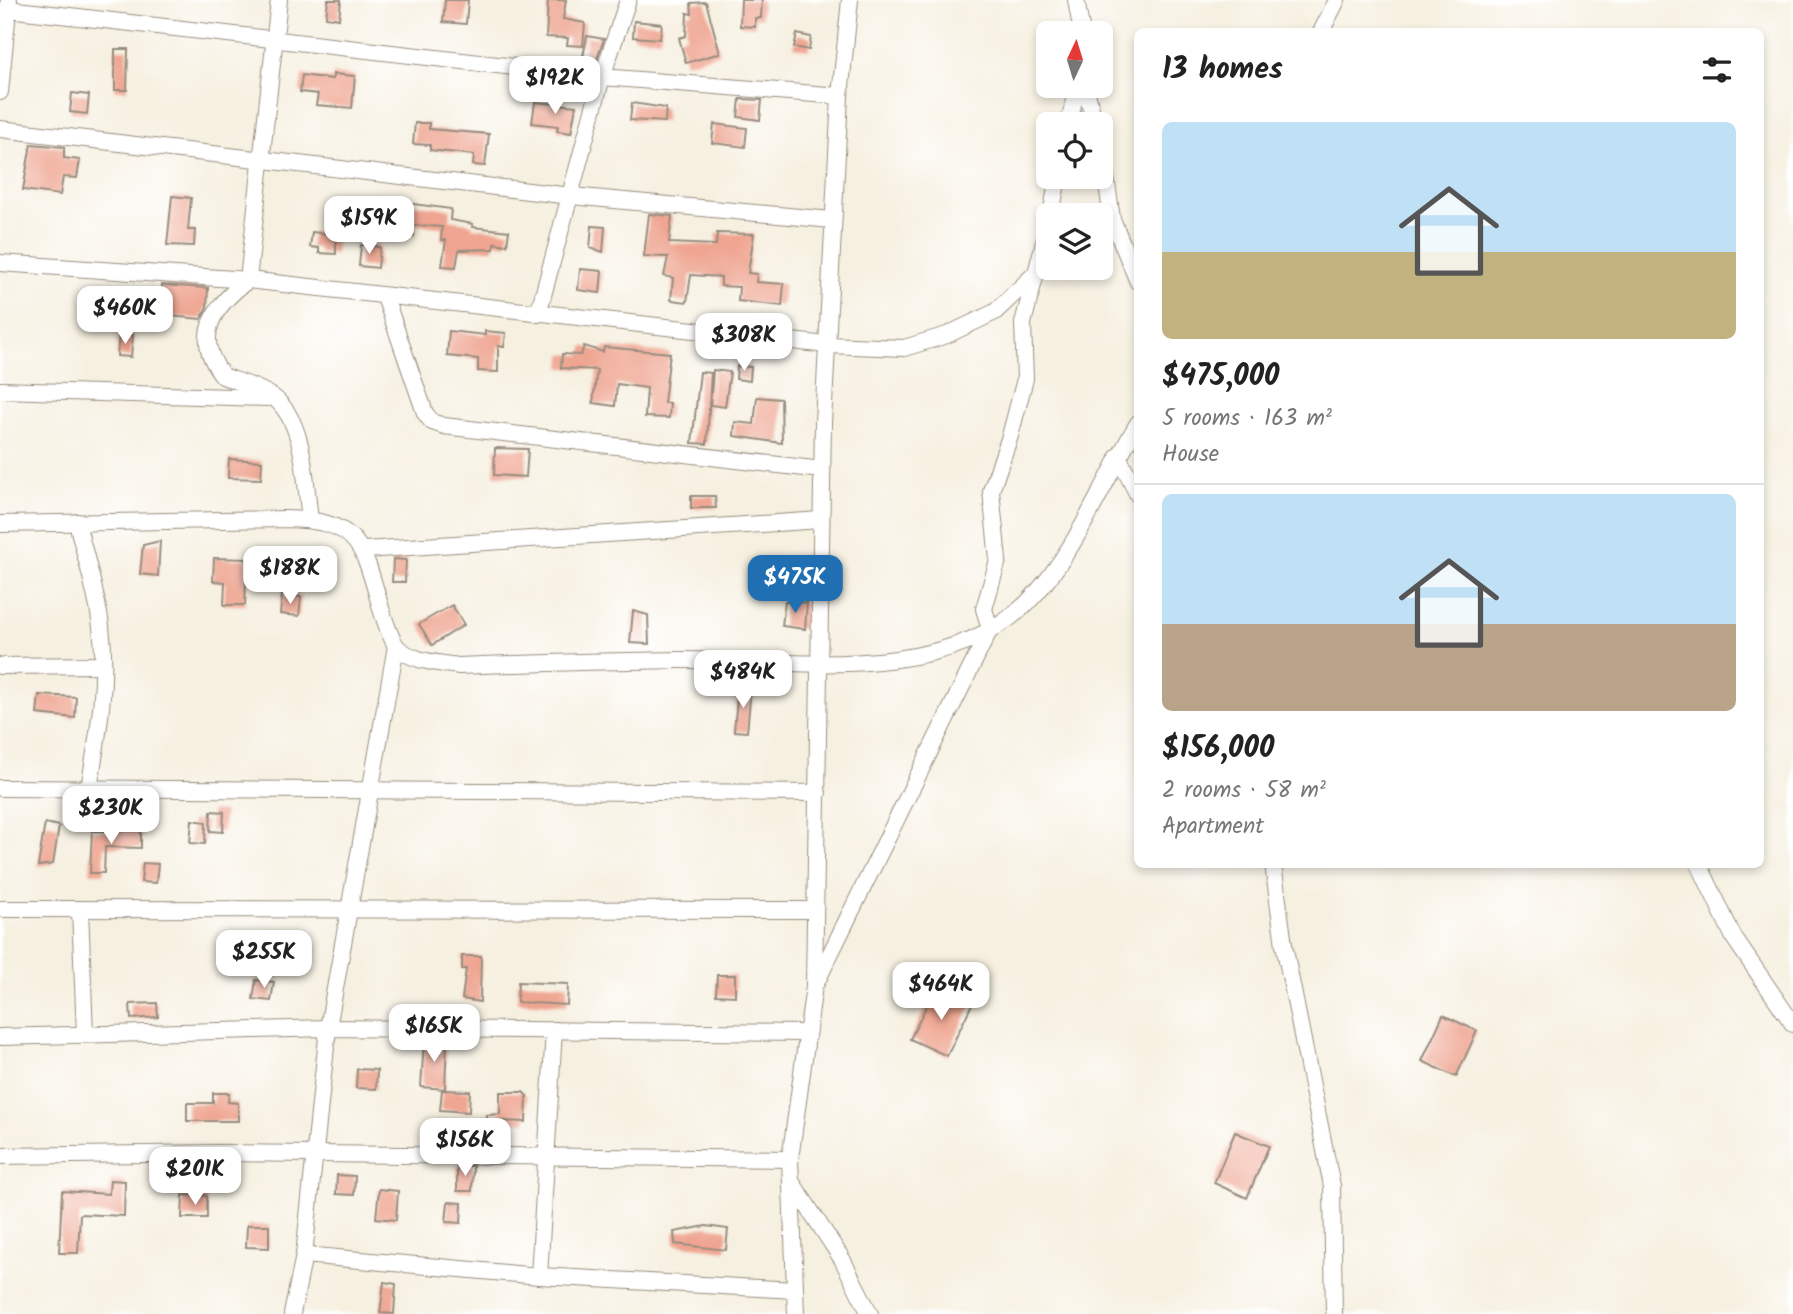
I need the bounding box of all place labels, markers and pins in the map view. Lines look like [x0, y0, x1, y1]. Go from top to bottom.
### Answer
pin: $192K [506, 57, 604, 116]
pin: $159K [320, 196, 418, 256]
pin: $460K [76, 286, 174, 346]
pin: $308K [695, 314, 793, 373]
pin: $188K [241, 546, 339, 606]
pin: $475K [746, 556, 844, 615]
pin: $484K [694, 650, 792, 710]
pin: $230K [62, 786, 160, 846]
pin: $255K [215, 930, 313, 990]
pin: $464K [892, 962, 990, 1022]
pin: $165K [385, 1004, 483, 1064]
pin: $156K [416, 1118, 514, 1178]
pin: $201K [146, 1148, 244, 1207]

